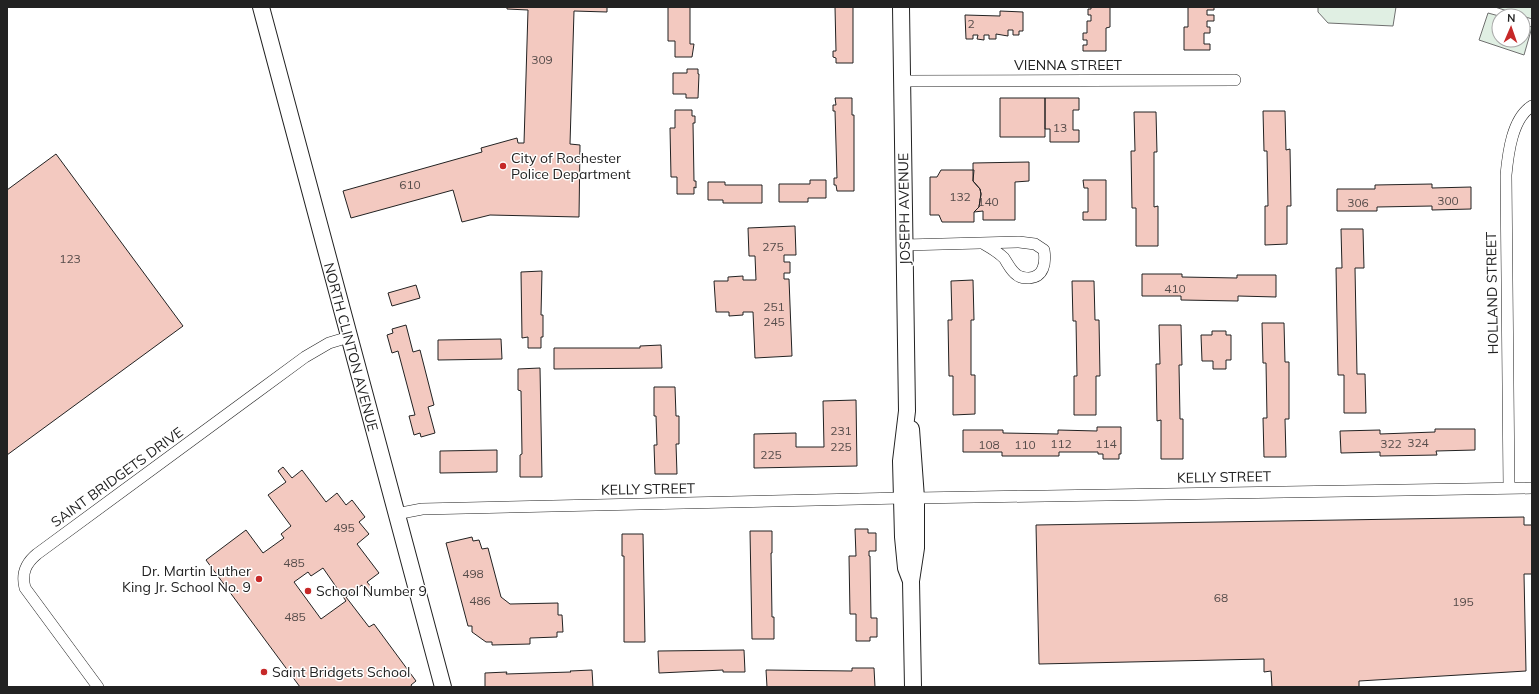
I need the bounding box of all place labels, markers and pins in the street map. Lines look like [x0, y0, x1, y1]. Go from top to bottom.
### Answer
place label: City of Rochester Police Department [511, 149, 631, 183]
marker: City of Rochester Police Department [498, 161, 508, 171]
place label: Dr. Martin Luther King Jr. School No. 9 [122, 562, 252, 596]
marker: Dr. Martin Luther King Jr. School No. 9 [254, 574, 264, 584]
place label: School Number 9 [316, 582, 427, 600]
marker: School Number 9 [303, 586, 313, 596]
place label: Saint Bridgets School [272, 663, 410, 681]
marker: Saint Bridgets School [259, 667, 269, 677]

